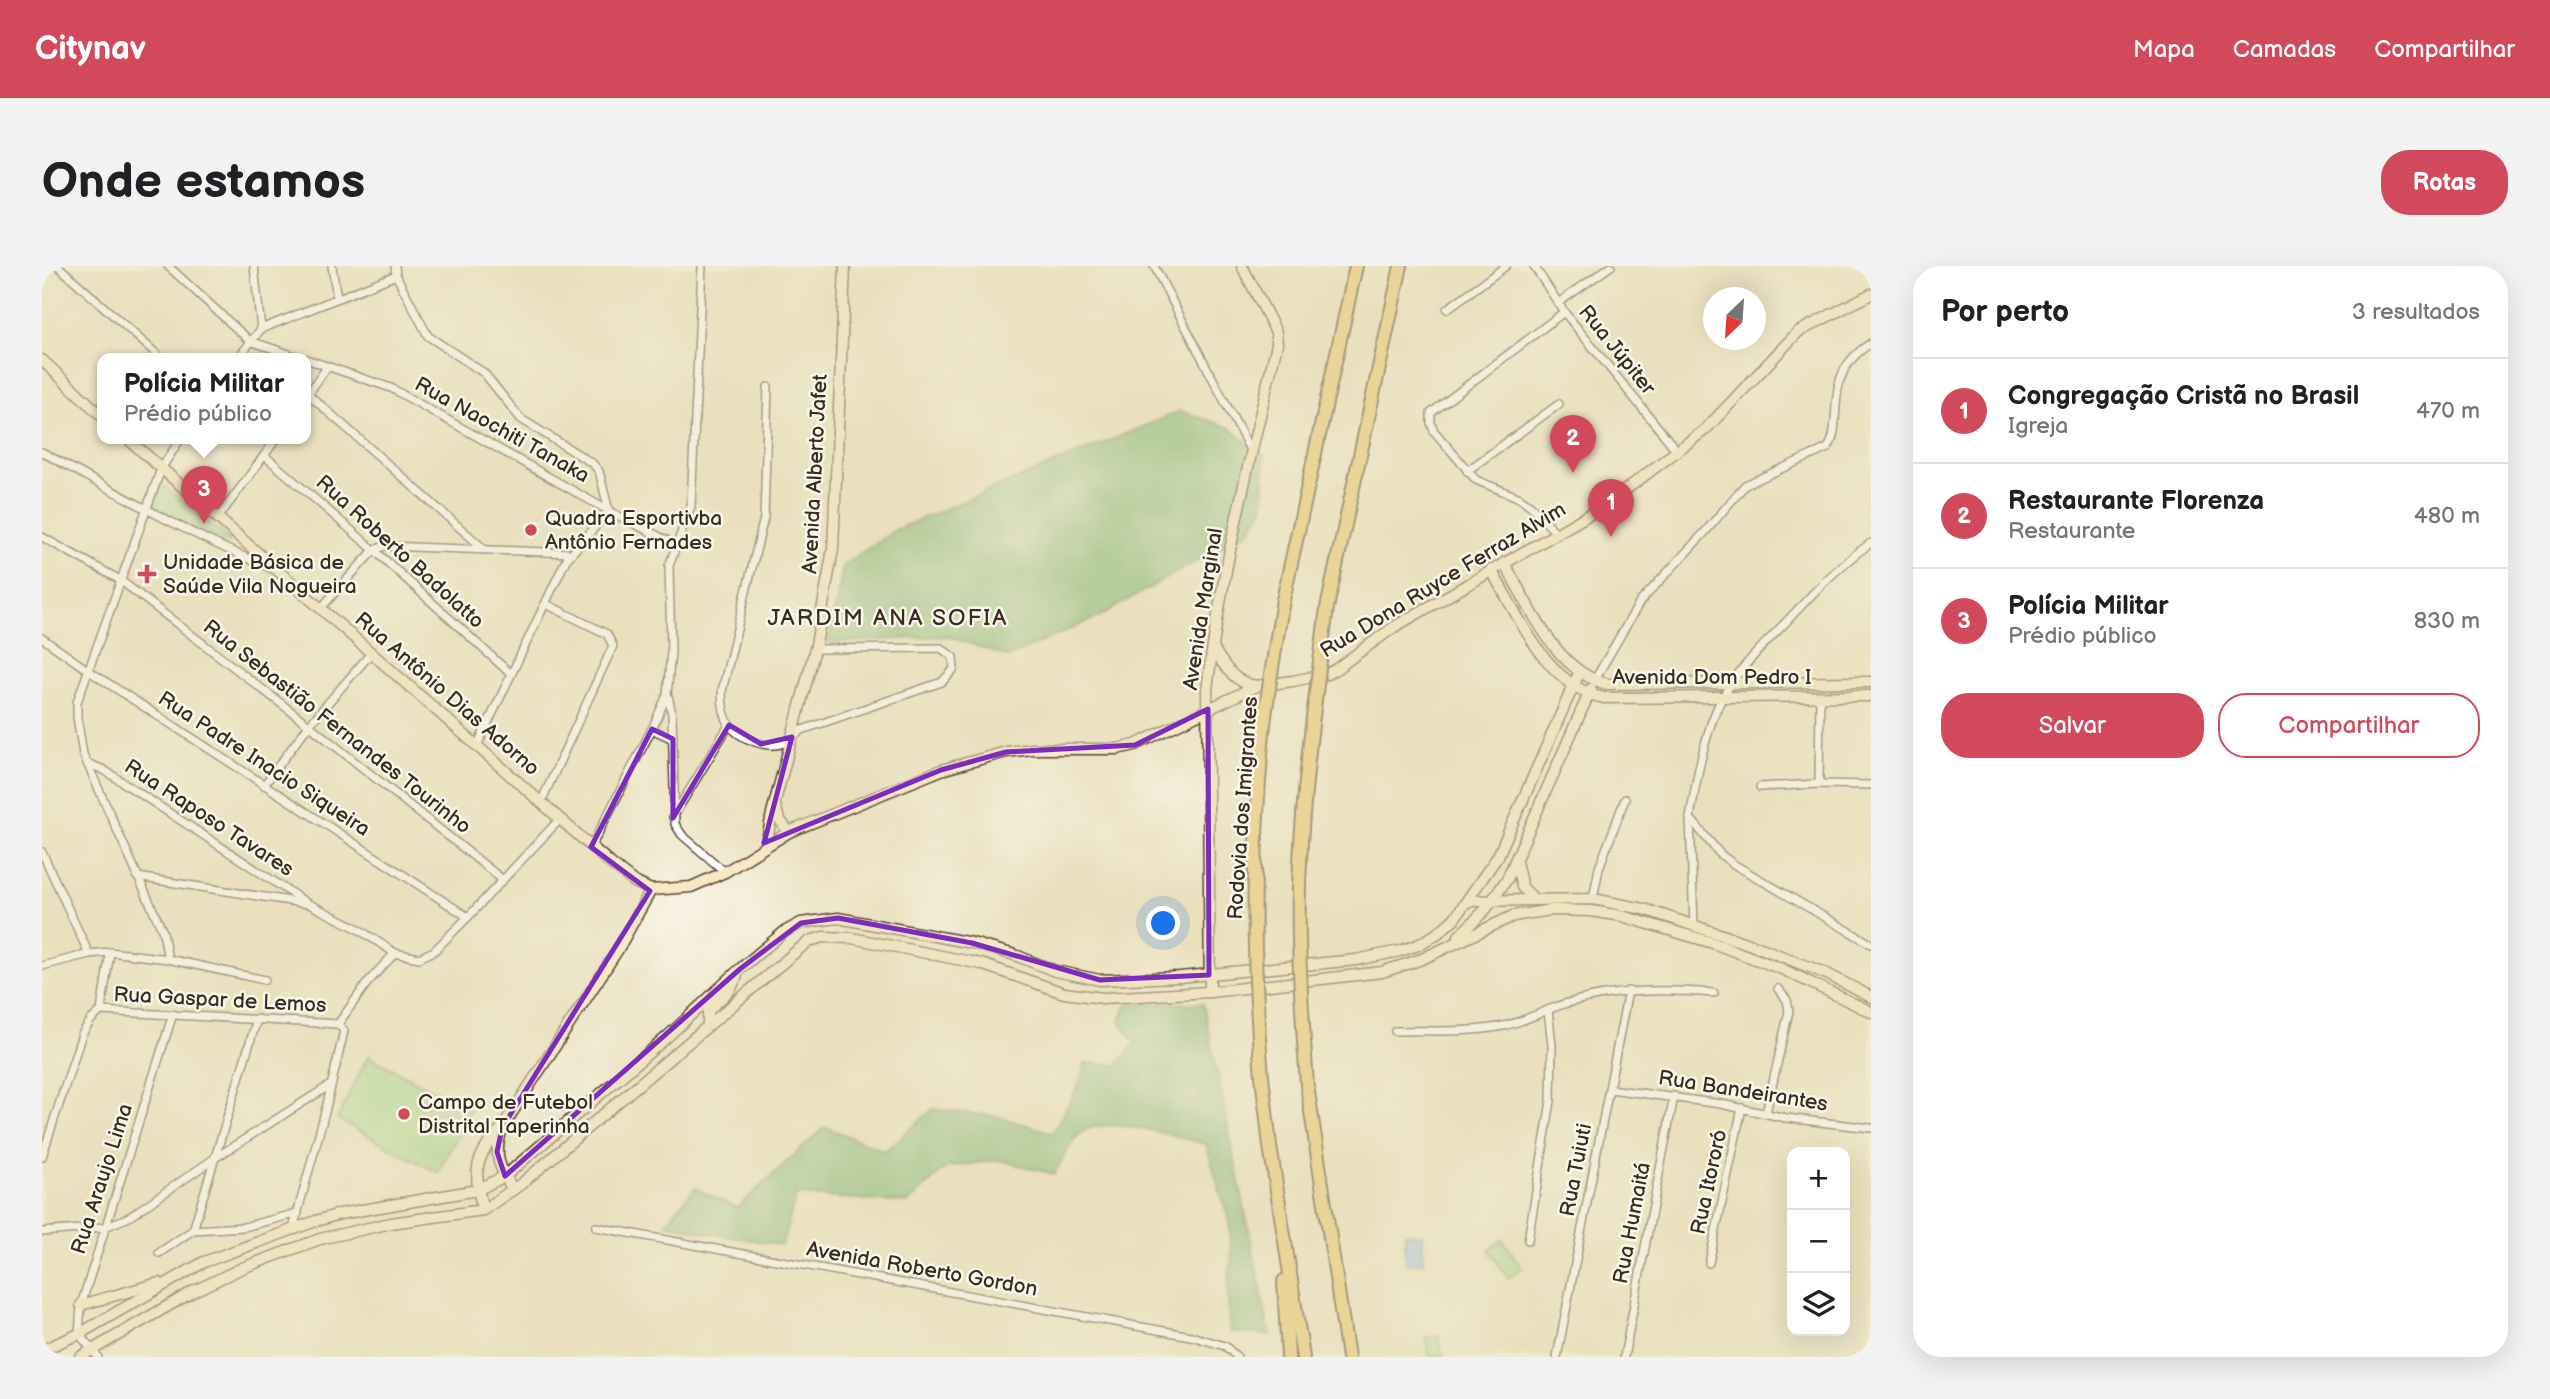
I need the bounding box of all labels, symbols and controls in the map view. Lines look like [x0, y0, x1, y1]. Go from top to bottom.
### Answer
text: Citynav [35, 29, 146, 69]
text: Mapa [2133, 35, 2195, 64]
text: Camadas [2233, 35, 2336, 64]
text: Compartilhar [2374, 35, 2515, 64]
button: Rotas [2381, 150, 2508, 215]
text: Onde estamos [42, 153, 365, 212]
north arrow [1703, 287, 1766, 350]
text: Por perto [1941, 294, 2069, 330]
text: 3 resultados [2352, 298, 2480, 326]
street label: Rua Júpiter [1573, 300, 1661, 400]
popup [97, 353, 311, 444]
text: Polícia Militar [124, 369, 284, 400]
street label: Rua Naochiti Tanaka [410, 372, 594, 488]
street label: Avenida Alberto Jafet [797, 373, 833, 574]
text: Congregação Cristã no Brasil [2008, 381, 2359, 412]
text: 1 [1959, 397, 1969, 425]
text: 470 m [2416, 397, 2480, 425]
text: Prédio público [124, 400, 272, 428]
text: Igreja [2008, 412, 2068, 440]
pin: 2 [1550, 415, 1596, 473]
pin: 3 [181, 466, 227, 524]
street label: Rua Roberto Badolatto [311, 470, 489, 634]
pin: 1 [1588, 479, 1634, 537]
text: Restaurante Florenza [2008, 486, 2264, 517]
street label: Rua Dona Ruyce Ferraz Alvim [1316, 497, 1570, 663]
text: 2 [1957, 502, 1971, 530]
text: 480 m [2414, 502, 2480, 530]
place label: Quadra Esportivba Antônio Fernades [545, 506, 722, 555]
text: Restaurante [2008, 517, 2135, 545]
marker: Quadra Esportivba Antônio Fernades [523, 522, 539, 538]
street label: Avenida Marginal [1178, 526, 1228, 692]
place label: Unidade Básica de Saúde Vila Nogueira [163, 550, 357, 599]
marker: Unidade Básica de Saúde Vila Nogueira [137, 564, 157, 584]
text: Polícia Militar [2008, 591, 2169, 622]
district label: JARDIM ANA SOFIA [768, 604, 1008, 632]
street label: Rua Antônio Dias Adorno [349, 607, 545, 781]
text: 3 [1957, 607, 1971, 635]
text: 830 m [2414, 607, 2480, 635]
street label: Rua Sebastião Fernandes Tourinho [198, 615, 476, 839]
text: Prédio público [2008, 622, 2157, 650]
street label: Avenida Dom Pedro I [1612, 665, 1812, 690]
street label: Rua Padre Inacio Siqueira [154, 686, 374, 842]
button: Salvar [1941, 693, 2204, 758]
button: Compartilhar [2218, 693, 2480, 758]
street label: Rodovia dos Imigrantes [1223, 696, 1263, 920]
street label: Rua Raposo Tavares [120, 754, 298, 882]
your location [1146, 906, 1180, 940]
street label: Rua Gaspar de Lemos [113, 982, 327, 1018]
street label: Rua Bandeirantes [1656, 1065, 1830, 1117]
place label: Campo de Futebol Distrital Taperinha [418, 1090, 593, 1139]
street label: Rua Araujo Lima [66, 1101, 138, 1257]
marker: Campo de Futebol Distrital Taperinha [396, 1106, 412, 1122]
street label: Rua Tuiuti [1555, 1121, 1597, 1219]
street label: Rua Itororó [1686, 1127, 1732, 1237]
map controls [1787, 1147, 1850, 1336]
button: + [1787, 1147, 1850, 1210]
street label: Rua Humaitá [1608, 1160, 1656, 1286]
button: − [1787, 1210, 1850, 1273]
street label: Avenida Roberto Gordon [805, 1236, 1039, 1302]
button: layers [1787, 1273, 1850, 1336]

